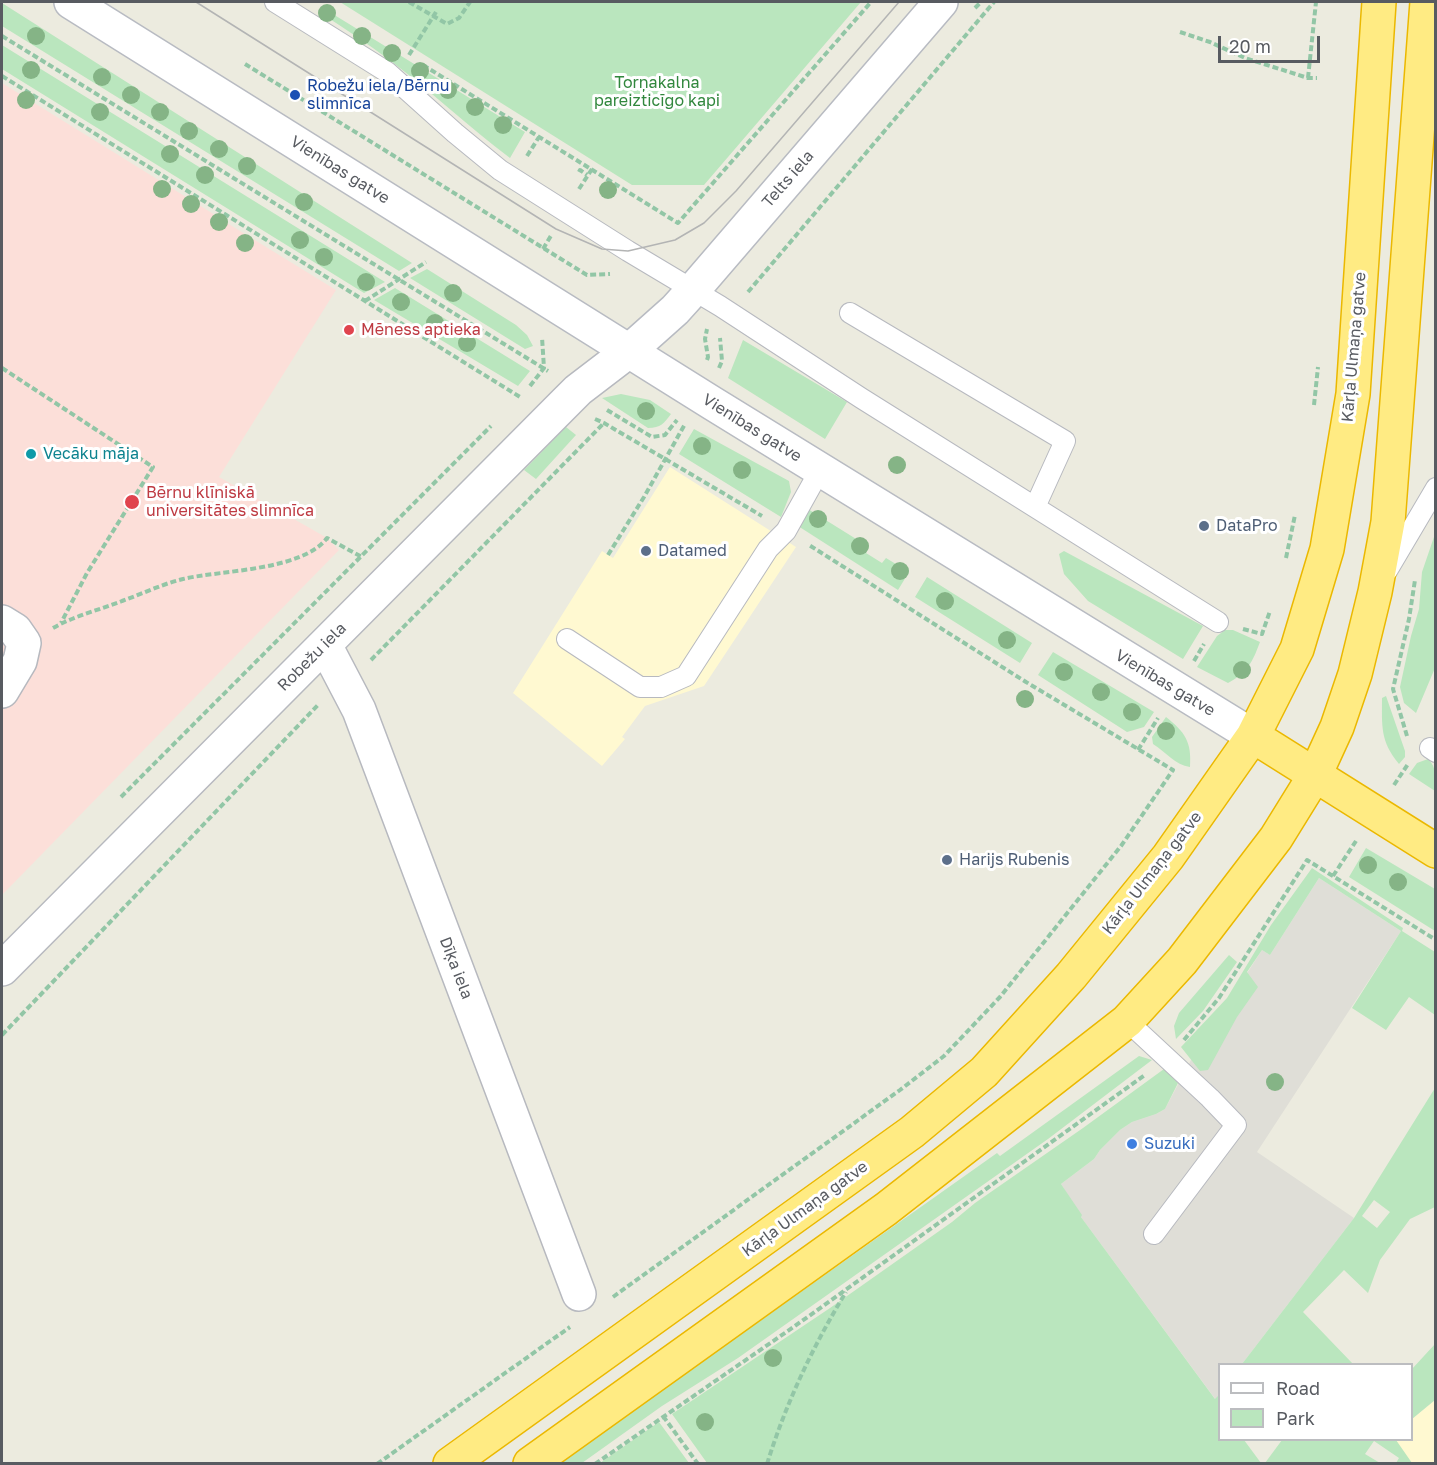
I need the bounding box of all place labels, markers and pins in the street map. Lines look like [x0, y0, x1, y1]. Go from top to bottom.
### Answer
place label: Robežu iela/Bērnu slimnīca [307, 76, 449, 114]
marker: Robežu iela/Bērnu slimnīca [288, 88, 302, 102]
place label: Mēness aptieka [361, 320, 481, 340]
marker: Mēness aptieka [342, 323, 356, 337]
place label: Vecāku māja [43, 444, 139, 464]
marker: Vecāku māja [24, 447, 38, 461]
place label: Bērnu klīniskā universitātes slimnīca [146, 483, 314, 521]
marker: Bērnu klīniskā universitātes slimnīca [123, 493, 141, 511]
place label: DataPro [1216, 516, 1278, 536]
marker: DataPro [1197, 519, 1211, 533]
place label: Datamed [658, 541, 727, 561]
marker: Datamed [639, 544, 653, 558]
place label: Harijs Rubenis [959, 850, 1069, 870]
marker: Harijs Rubenis [940, 853, 954, 867]
place label: Suzuki [1144, 1134, 1195, 1154]
marker: Suzuki [1125, 1137, 1139, 1151]

